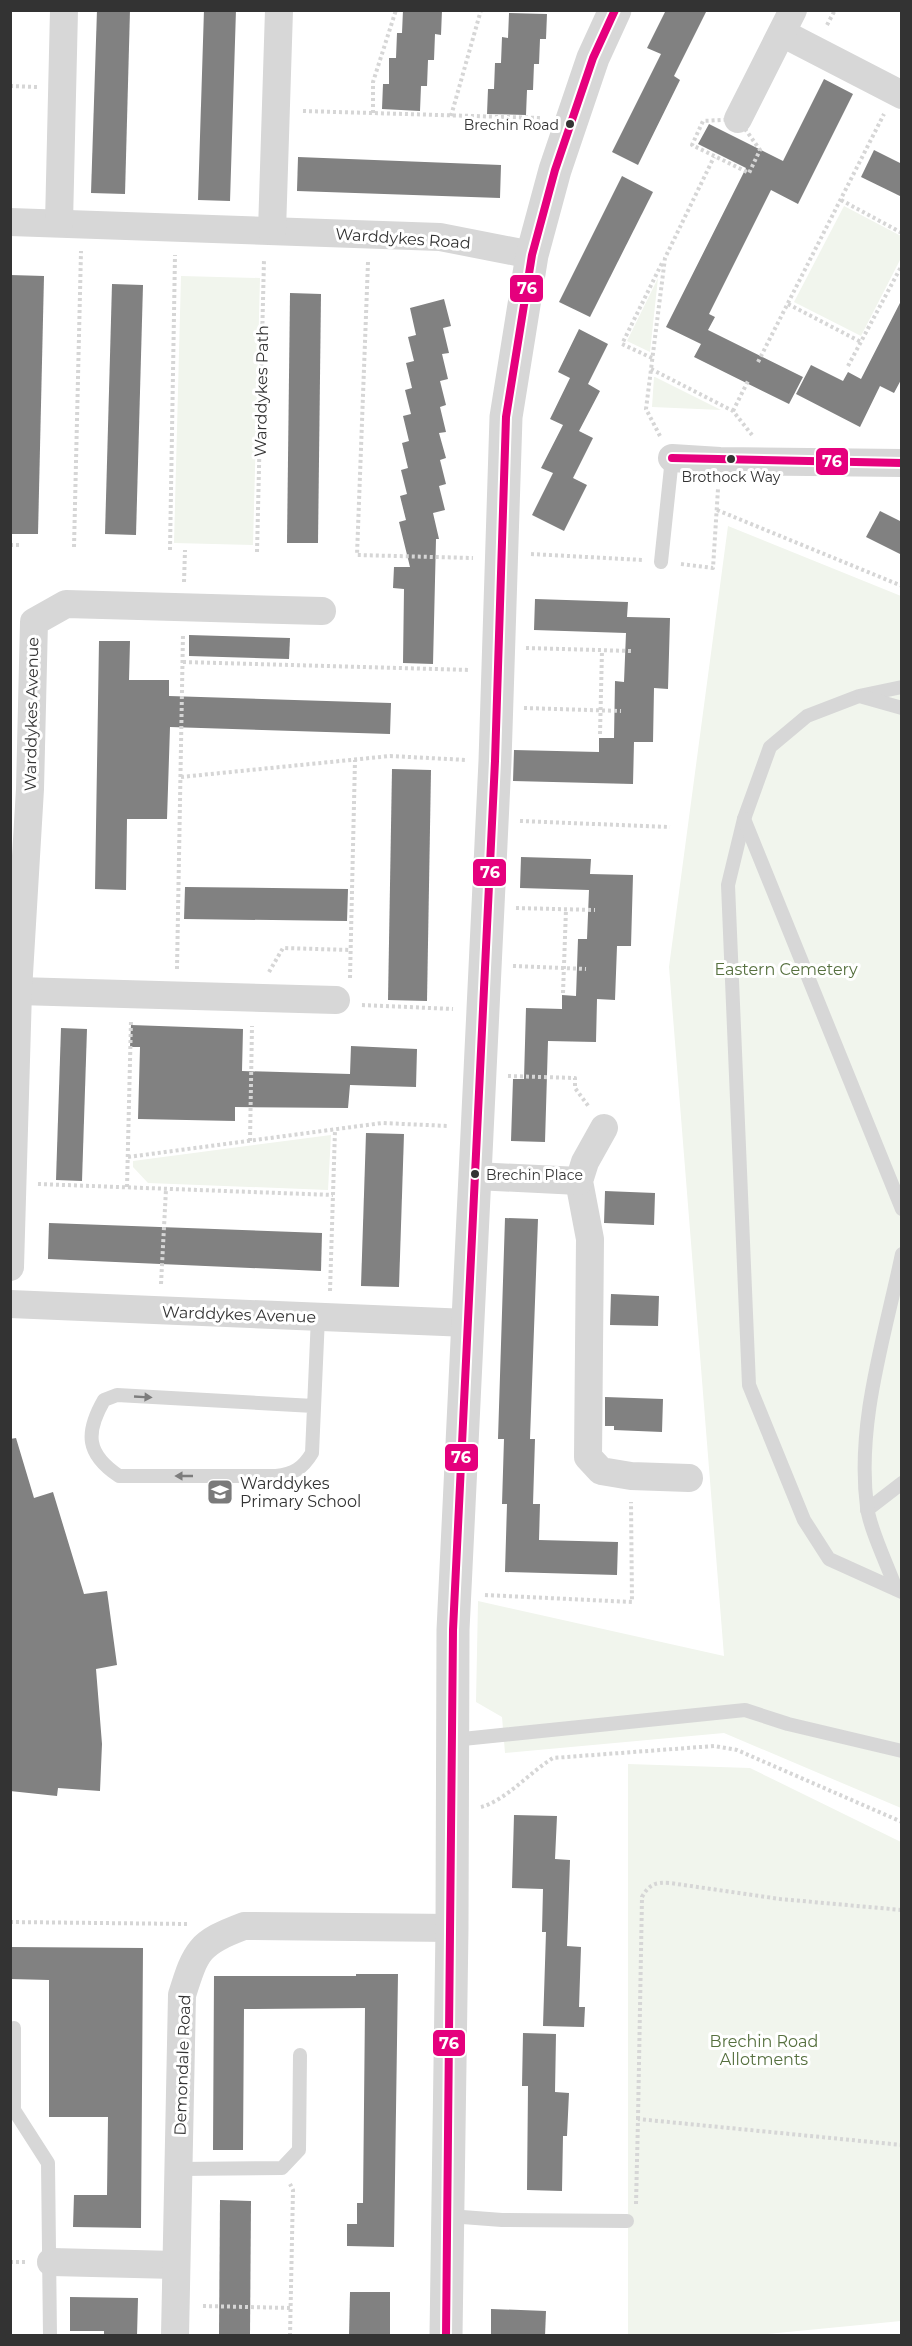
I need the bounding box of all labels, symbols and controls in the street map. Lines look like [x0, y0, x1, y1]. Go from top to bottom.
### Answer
place label: Brechin Road [464, 116, 559, 134]
marker: Brechin Road [564, 118, 576, 130]
street label: Warddykes Road [335, 224, 471, 253]
line badge: 76 [509, 274, 544, 303]
text: 76 [517, 279, 537, 298]
street label: Warddykes Path [251, 325, 272, 457]
line badge: 76 [815, 447, 849, 476]
text: 76 [822, 452, 842, 471]
marker: Brothock Way [725, 453, 737, 465]
place label: Brothock Way [682, 468, 781, 486]
street label: Warddykes Avenue [21, 637, 42, 791]
line badge: 76 [472, 858, 507, 887]
text: 76 [480, 863, 500, 882]
park label: Eastern Cemetery [714, 960, 858, 979]
place label: Brechin Place [486, 1166, 583, 1184]
marker: Brechin Place [469, 1168, 481, 1180]
street label: Warddykes Avenue [162, 1302, 316, 1327]
one-way arrow [133, 1392, 152, 1401]
line badge: 76 [444, 1443, 479, 1472]
text: 76 [451, 1448, 471, 1467]
one-way arrow [175, 1471, 194, 1481]
place label: Warddykes Primary School [240, 1474, 361, 1511]
school or university icon: Warddykes Primary School [205, 1477, 235, 1507]
street label: Demondale Road [171, 1994, 194, 2136]
line badge: 76 [432, 2029, 466, 2057]
park label: Brechin Road Allotments [710, 2032, 818, 2069]
text: 76 [439, 2034, 459, 2053]

